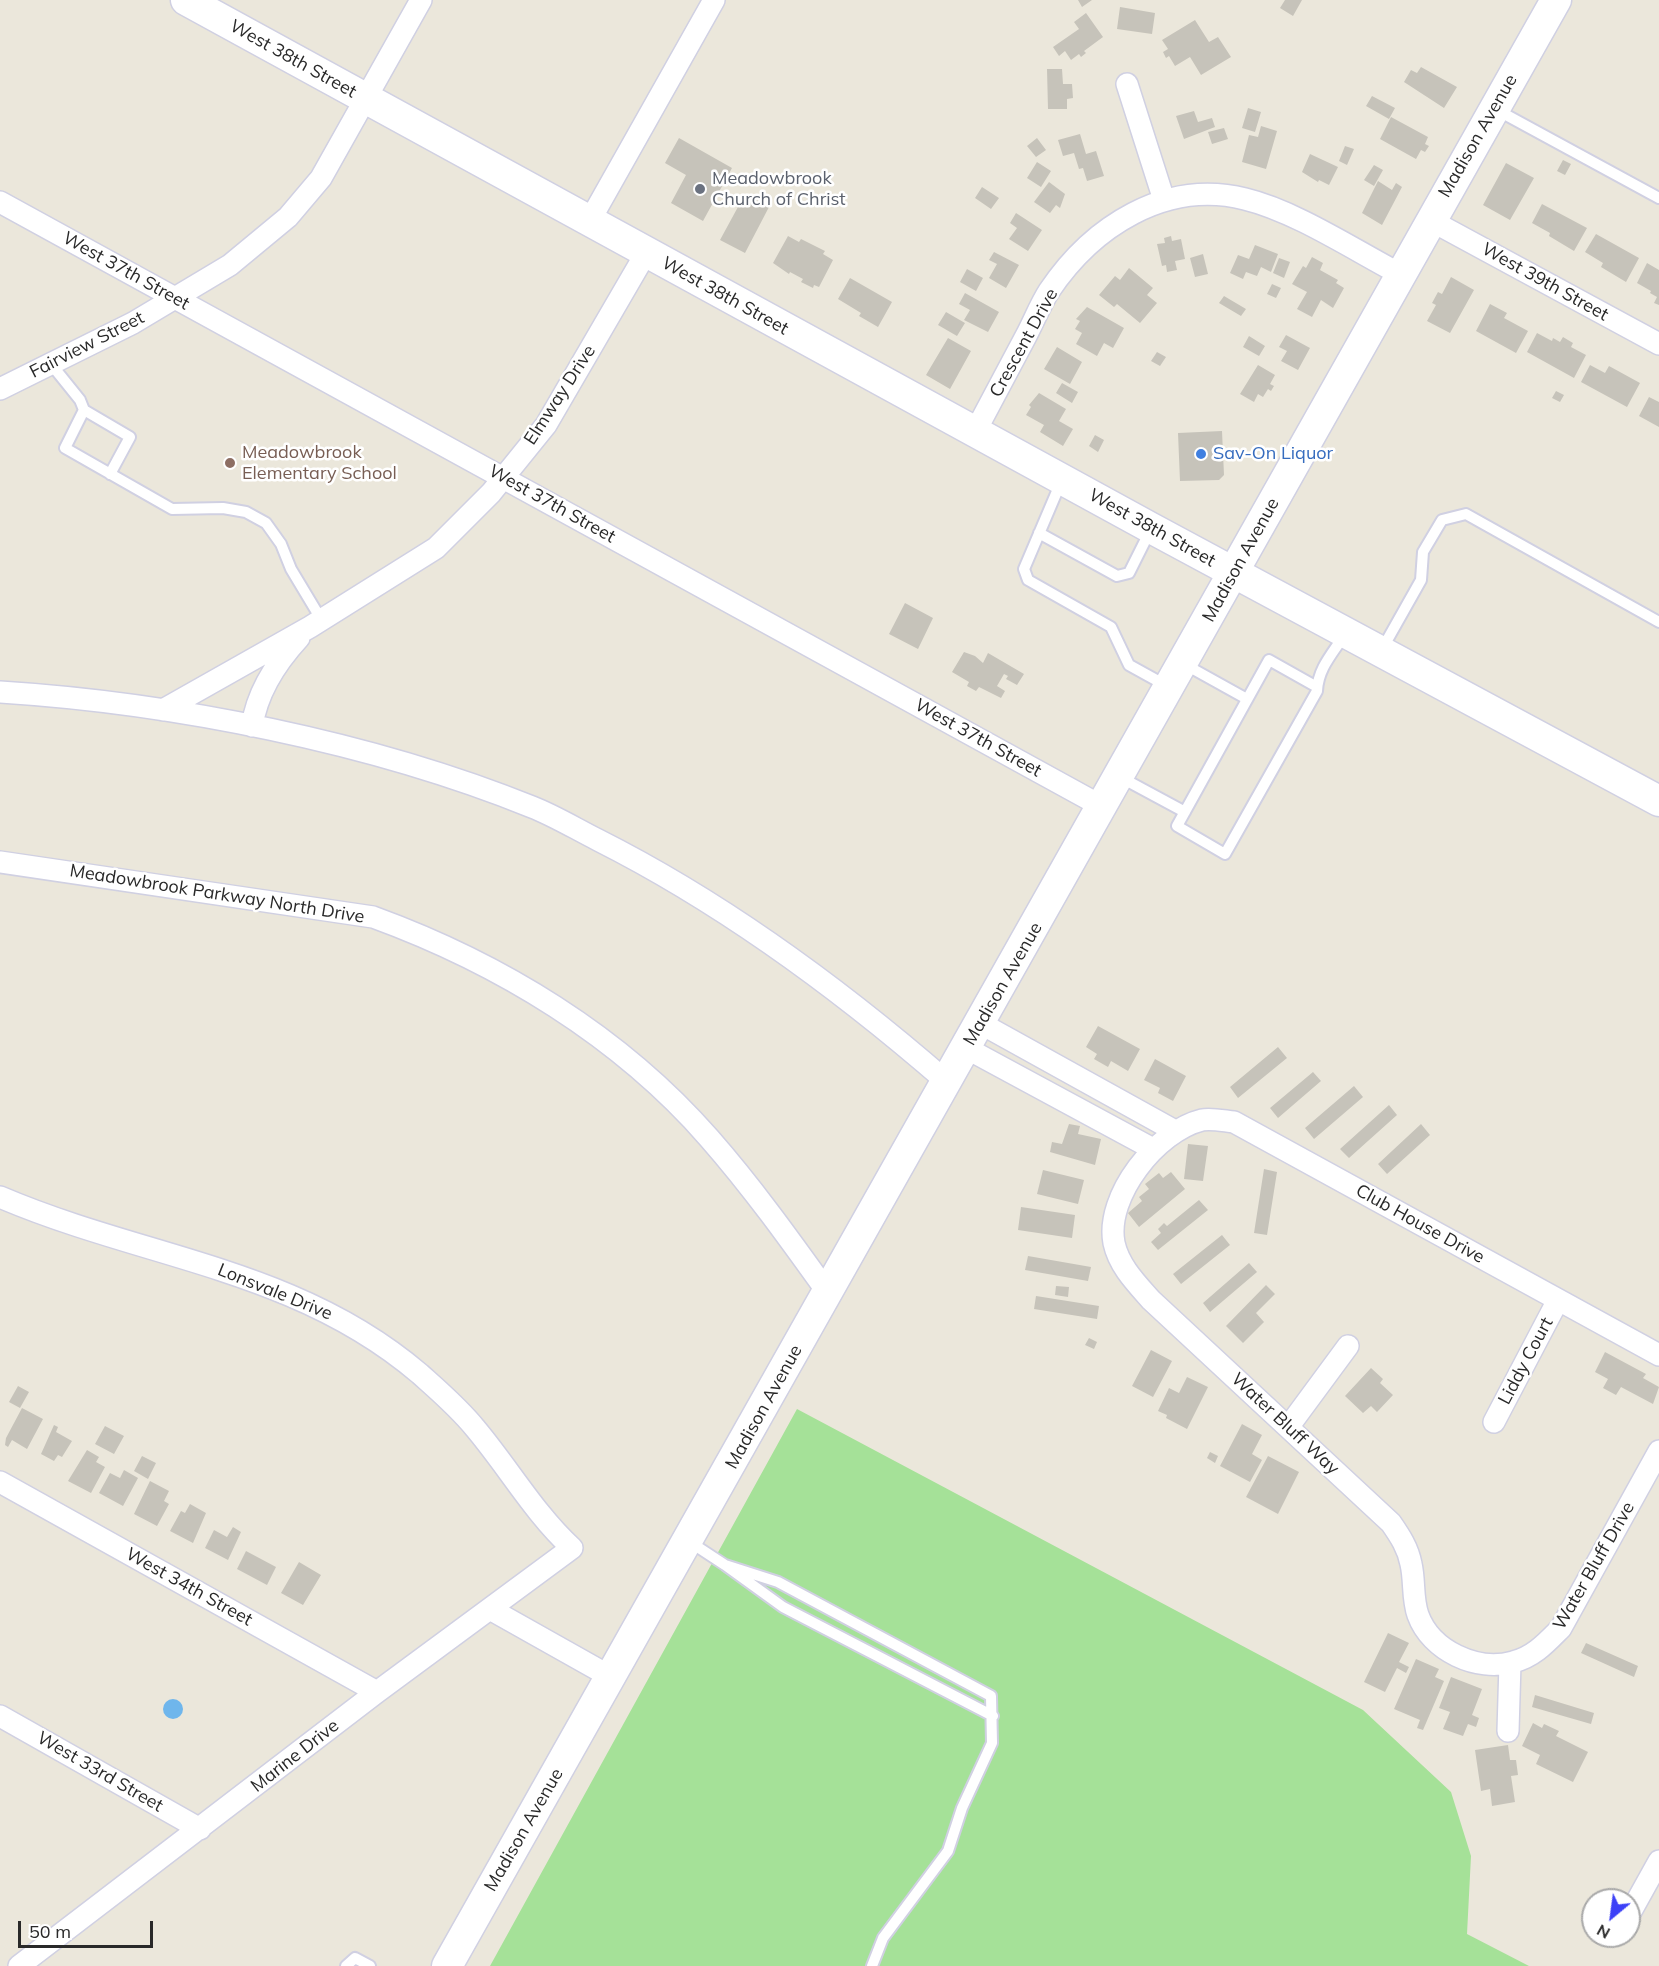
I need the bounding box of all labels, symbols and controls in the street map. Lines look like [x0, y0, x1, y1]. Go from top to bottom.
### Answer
street label: West 38th Street [226, 15, 360, 103]
street label: Madison Avenue [1434, 71, 1522, 201]
place label: Meadowbrook Church of Christ [712, 168, 846, 210]
marker: Meadowbrook Church of Christ [693, 182, 707, 196]
street label: West 37th Street [59, 227, 193, 315]
street label: West 39th Street [1478, 238, 1612, 326]
street label: West 38th Street [658, 252, 792, 340]
street label: Crescent Drive [985, 285, 1063, 401]
street label: Fairview Street [26, 307, 148, 383]
street label: Elmway Drive [520, 341, 600, 449]
place label: Meadowbrook Elementary School [242, 442, 397, 484]
place label: Sav-On Liquor [1213, 443, 1333, 465]
marker: Sav-On Liquor [1194, 447, 1208, 461]
marker: Meadowbrook Elementary School [223, 456, 237, 470]
street label: West 37th Street [485, 460, 619, 548]
street label: West 38th Street [1085, 484, 1219, 572]
street label: Madison Avenue [1198, 494, 1284, 626]
street label: West 37th Street [911, 694, 1045, 782]
street label: Meadowbrook Parkway North Drive [68, 860, 366, 928]
street label: Madison Avenue [959, 919, 1047, 1049]
street label: Club House Drive [1352, 1180, 1488, 1268]
street label: Lonsvale Drive [215, 1259, 335, 1325]
street label: Liddy Court [1494, 1314, 1558, 1408]
street label: Madison Avenue [721, 1341, 807, 1473]
street label: Water Bluff Way [1227, 1368, 1343, 1480]
street label: Water Bluff Drive [1549, 1498, 1639, 1634]
street label: West 34th Street [122, 1543, 256, 1631]
street label: Marine Drive [247, 1715, 343, 1797]
street label: West 33rd Street [33, 1727, 167, 1817]
street label: Madison Avenue [480, 1765, 568, 1895]
north arrow [1581, 1888, 1641, 1948]
scale bar [21, 1909, 156, 1947]
text: 50 m [29, 1920, 71, 1943]
text: N [1593, 1920, 1613, 1944]

